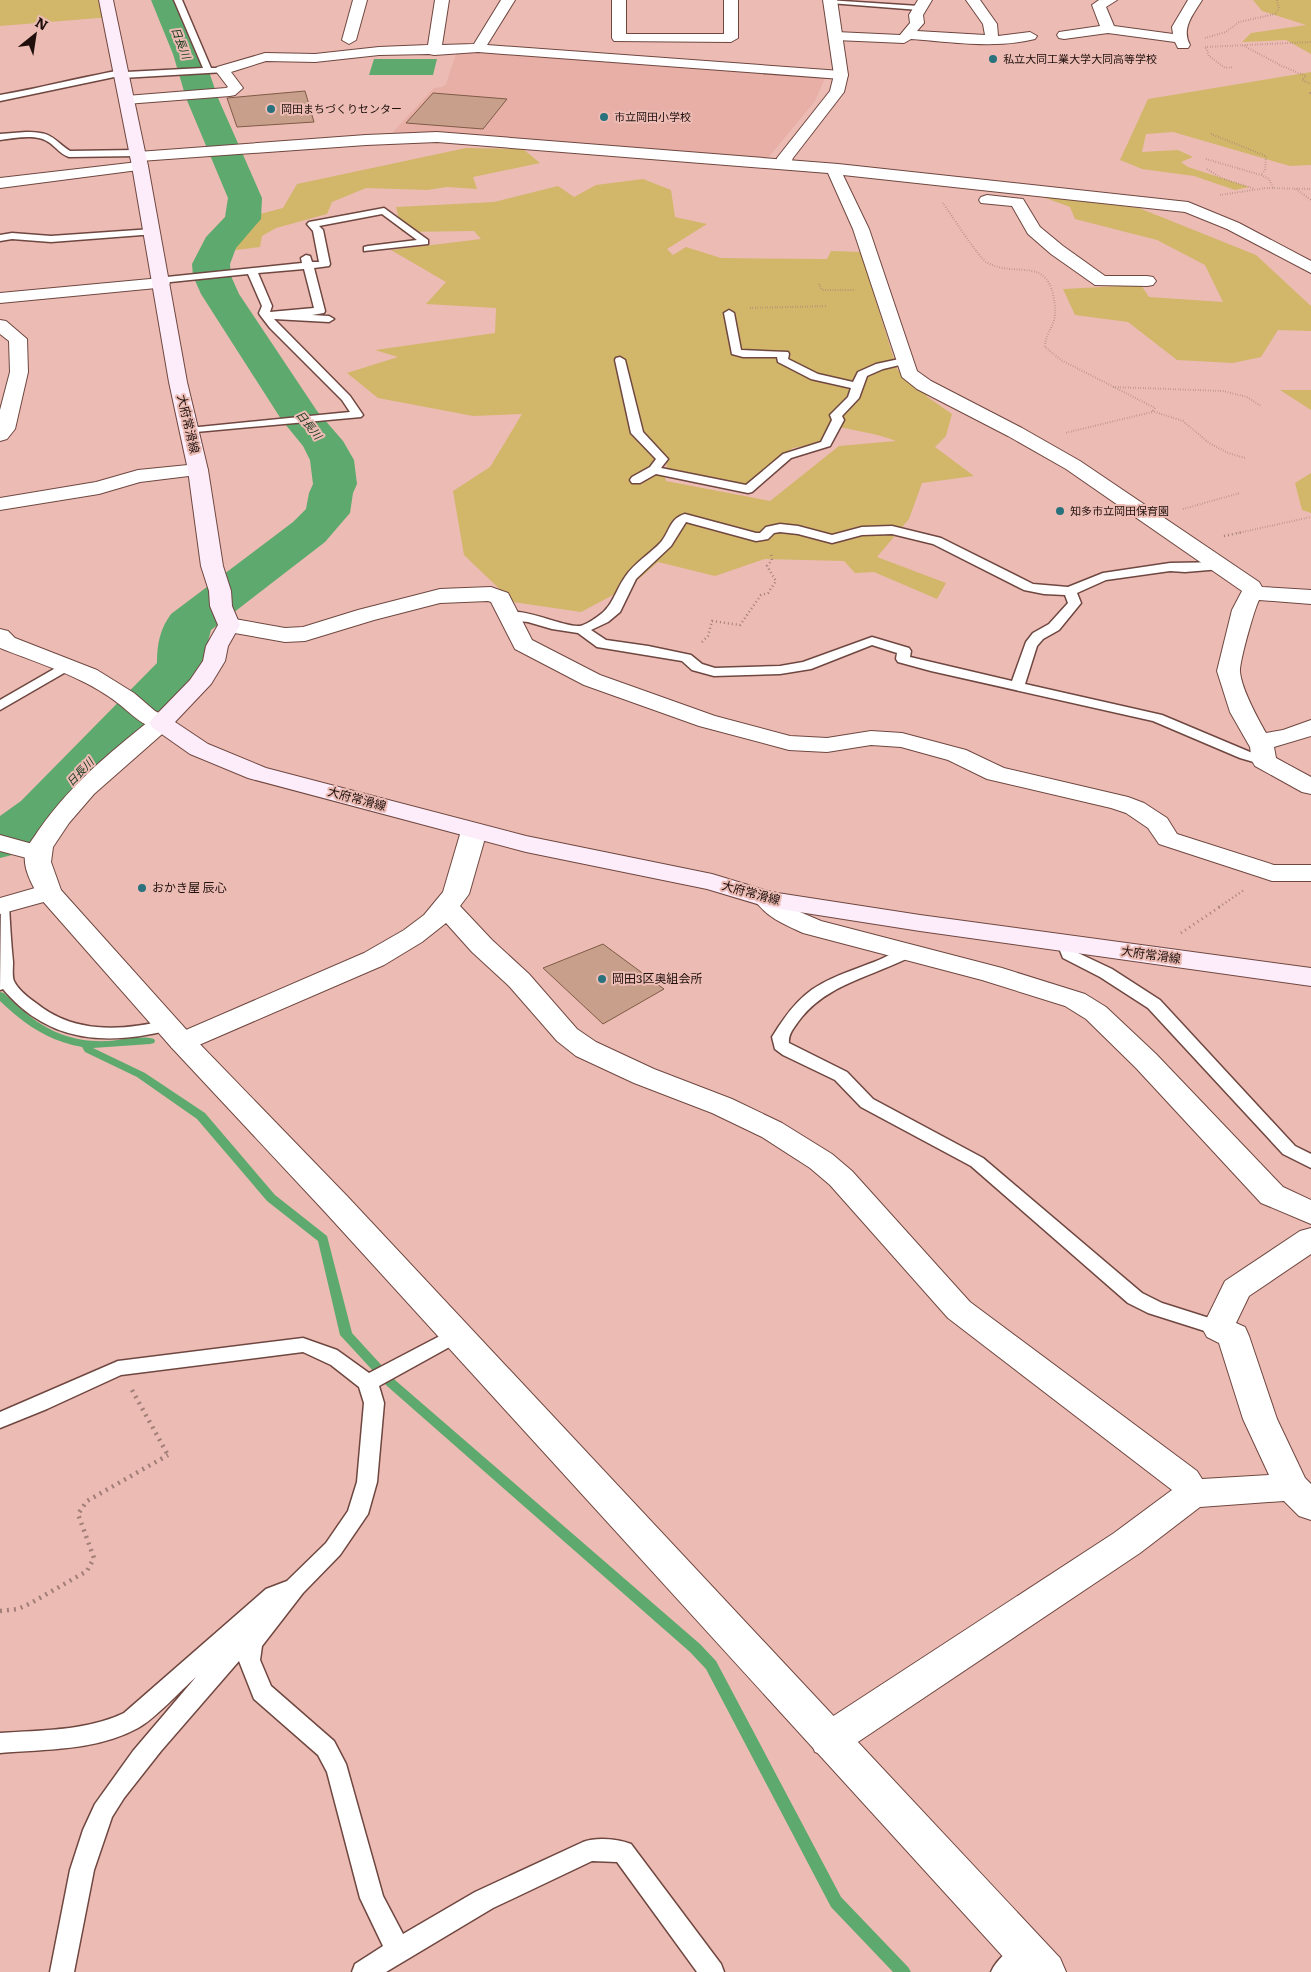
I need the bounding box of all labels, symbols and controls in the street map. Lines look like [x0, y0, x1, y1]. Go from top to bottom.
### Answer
north arrow [10, 10, 60, 60]
text: N [32, 11, 52, 35]
water label: 日長川 [169, 24, 196, 62]
place label: 私立大同工業大学大同高等学校 [1003, 50, 1157, 66]
marker: 私立大同工業大学大同高等学校 [987, 53, 999, 65]
place label: 岡田まちづくりセンター [281, 100, 402, 116]
marker: 岡田まちづくりセンター [265, 103, 277, 115]
place label: 市立岡田小学校 [614, 108, 691, 124]
marker: 市立岡田小学校 [598, 111, 610, 123]
street label: 大府常滑線 [173, 393, 204, 455]
water label: 日長川 [293, 407, 327, 443]
place label: 知多市立岡田保育園 [1070, 502, 1169, 518]
marker: 知多市立岡田保育園 [1054, 505, 1066, 517]
water label: 日長川 [62, 753, 97, 789]
street label: 大府常滑線 [326, 782, 389, 814]
street label: 大府常滑線 [720, 876, 783, 908]
place label: おかき屋 辰心 [152, 878, 226, 896]
marker: おかき屋 辰心 [136, 882, 148, 894]
street label: 大府常滑線 [1120, 941, 1182, 967]
place label: 岡田3区奥組会所 [612, 969, 703, 987]
marker: 岡田3区奥組会所 [596, 973, 608, 985]

